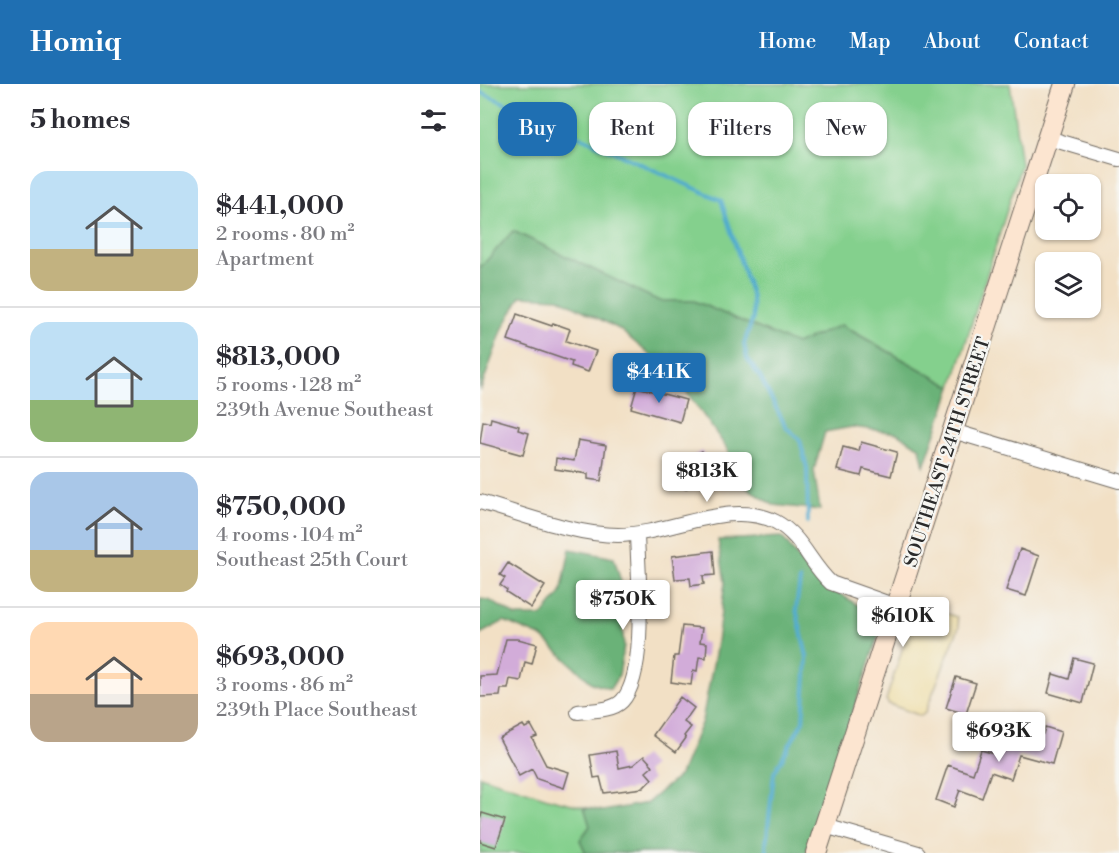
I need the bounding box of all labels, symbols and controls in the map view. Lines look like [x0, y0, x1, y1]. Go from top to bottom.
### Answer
text: Homiq [30, 25, 121, 60]
text: Home [759, 29, 816, 55]
text: Map [849, 29, 891, 55]
text: About [924, 29, 981, 55]
text: Contact [1014, 29, 1089, 55]
chip: Buy [498, 102, 577, 156]
chip: Rent [589, 102, 676, 156]
chip: Filters [688, 102, 793, 156]
chip: New [805, 102, 887, 156]
text: 5 homes [30, 104, 130, 136]
icon: filters [417, 104, 450, 137]
map controls [1035, 174, 1101, 318]
button: locate [1035, 174, 1101, 240]
text: $441,000 [216, 190, 344, 222]
icon: home [78, 195, 150, 267]
text: 2 rooms · 80 m² [216, 222, 354, 247]
text: Apartment [216, 247, 314, 272]
button: layers [1035, 252, 1101, 318]
street label: SOUTHEAST 24TH STREET [899, 334, 996, 570]
text: $813,000 [216, 341, 340, 373]
icon: home [78, 346, 150, 418]
pin: $441K [617, 353, 701, 404]
text: $441K [627, 360, 691, 385]
text: 5 rooms · 128 m² [216, 373, 361, 398]
text: 239th Avenue Southeast [216, 398, 434, 423]
pin: $813K [665, 452, 749, 503]
text: $813K [676, 459, 738, 484]
text: $750,000 [216, 491, 346, 523]
icon: home [78, 496, 150, 568]
text: 4 rooms · 104 m² [216, 523, 363, 548]
text: Southeast 25th Court [216, 548, 408, 573]
pin: $750K [581, 580, 665, 631]
text: $750K [590, 587, 656, 612]
pin: $610K [861, 597, 945, 648]
text: $610K [871, 604, 935, 629]
text: $693,000 [216, 641, 345, 673]
icon: home [78, 646, 150, 718]
text: 3 rooms · 86 m² [216, 673, 353, 698]
text: 239th Place Southeast [216, 698, 418, 723]
pin: $693K [957, 712, 1041, 763]
text: $693K [966, 719, 1032, 744]

